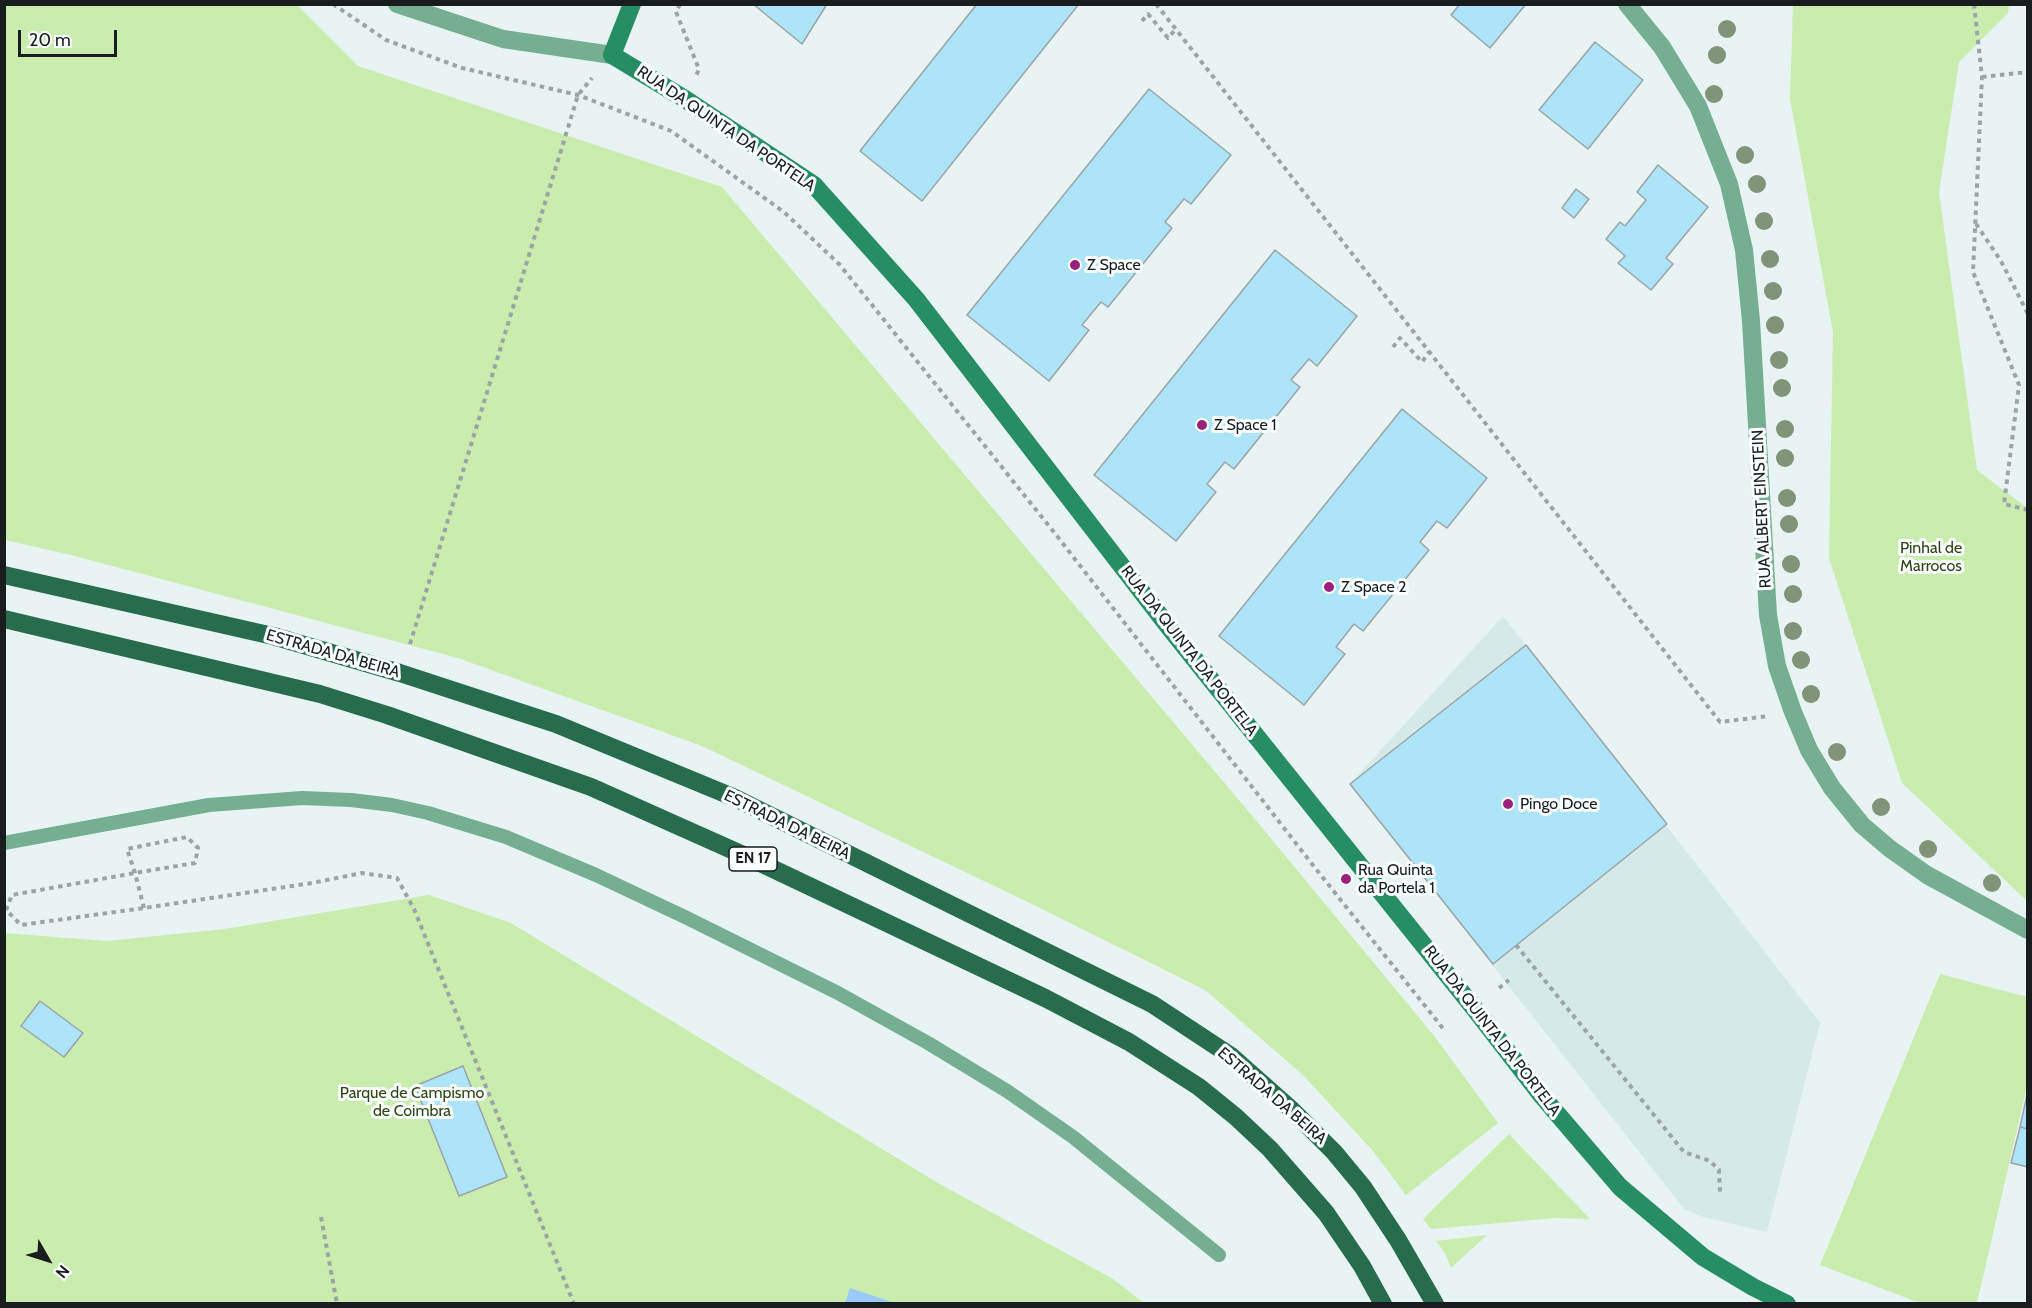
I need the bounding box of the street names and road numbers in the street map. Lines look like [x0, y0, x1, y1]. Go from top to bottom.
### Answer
street label: RUA DA QUINTA DA PORTELA [633, 62, 819, 196]
street label: RUA ALBERT EINSTEIN [1748, 429, 1776, 589]
street label: RUA DA QUINTA DA PORTELA [1117, 562, 1261, 740]
street label: ESTRADA DA BEIRA [264, 626, 402, 682]
street label: ESTRADA DA BEIRA [721, 786, 853, 864]
road number: EN 17 [729, 847, 777, 871]
street label: RUA DA QUINTA DA PORTELA [1420, 942, 1564, 1120]
street label: ESTRADA DA BEIRA [1214, 1043, 1330, 1149]

